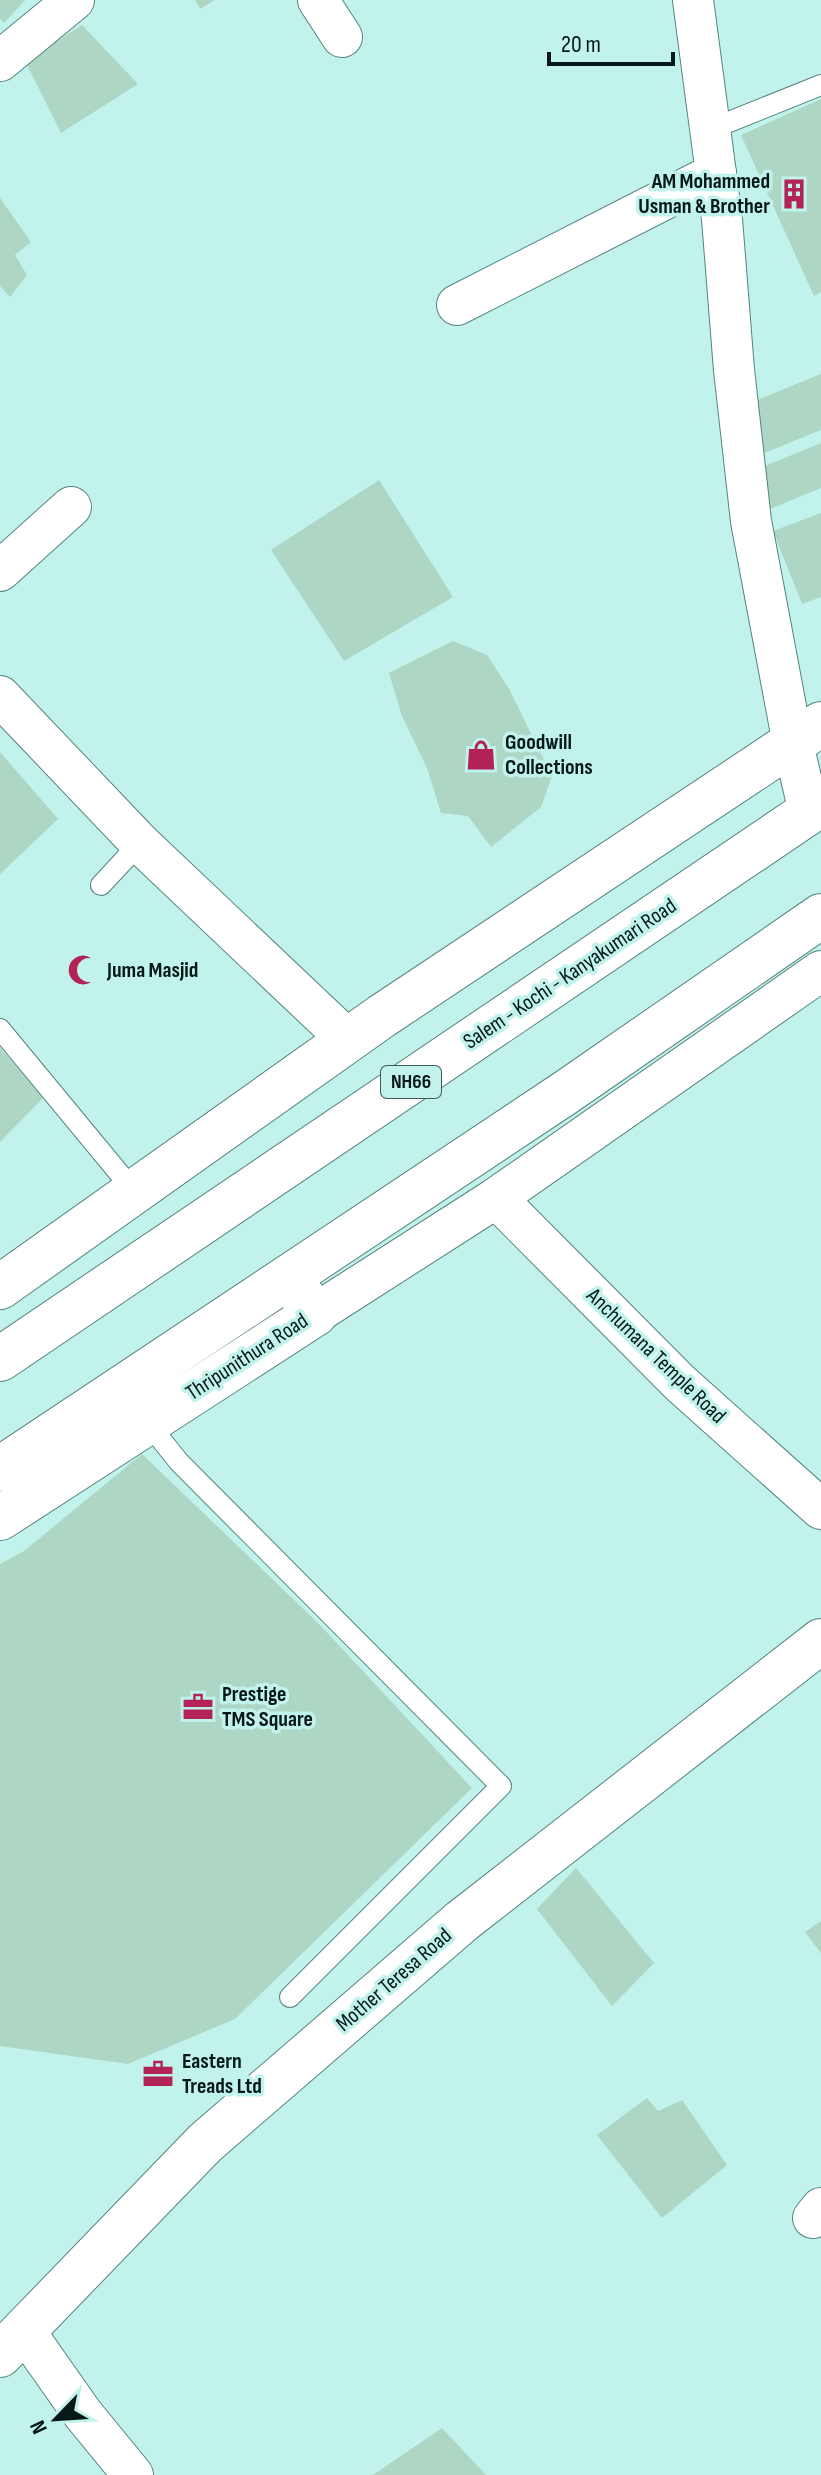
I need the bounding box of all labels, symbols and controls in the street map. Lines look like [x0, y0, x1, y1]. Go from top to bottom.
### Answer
scale bar [549, 16, 673, 66]
text: 20 m [561, 30, 601, 59]
place label: AM Mohammed Usman & Brother [638, 168, 770, 220]
building icon: AM Mohammed Usman & Brother [777, 177, 811, 211]
place label: Goodwill Collections [505, 729, 593, 781]
shop icon: Goodwill Collections [464, 738, 498, 772]
street label: Salem - Kochi - Kanyakumari Road [458, 893, 682, 1055]
mosque icon: Juma Masjid [66, 953, 100, 987]
place label: Juma Masjid [106, 957, 198, 984]
road number: NH66 [381, 1066, 441, 1098]
street label: Anchumana Temple Road [580, 1282, 731, 1429]
street label: Thripunithura Road [181, 1307, 313, 1407]
place label: Prestige TMS Square [222, 1681, 313, 1733]
office icon: Prestige TMS Square [181, 1690, 215, 1724]
street label: Mother Teresa Road [331, 1922, 457, 2038]
place label: Eastern Treads Ltd [182, 2048, 262, 2100]
office icon: Eastern Treads Ltd [141, 2057, 175, 2091]
north arrow [16, 2379, 96, 2459]
text: N [25, 2416, 54, 2438]

